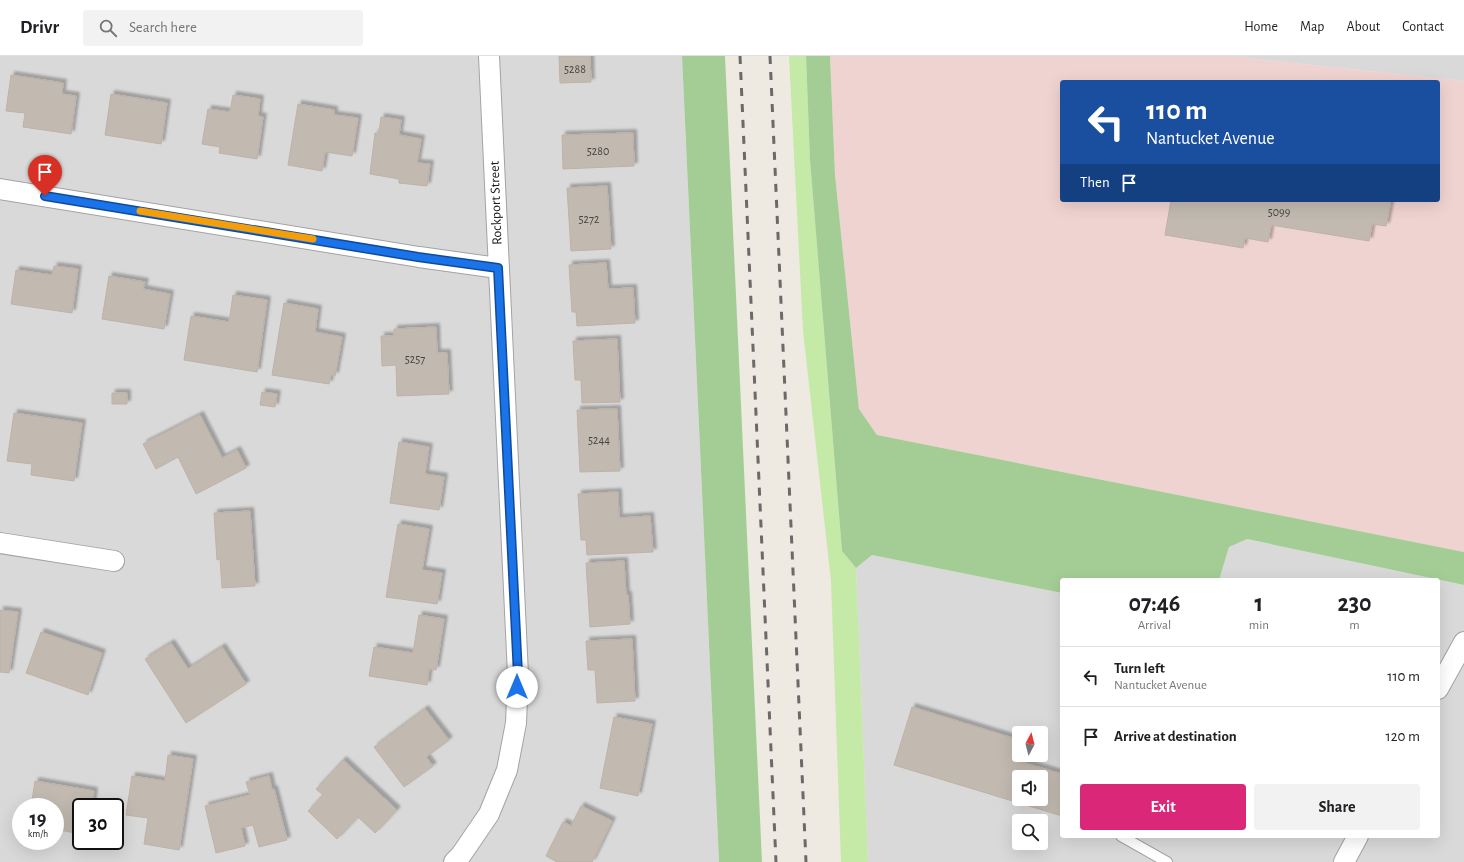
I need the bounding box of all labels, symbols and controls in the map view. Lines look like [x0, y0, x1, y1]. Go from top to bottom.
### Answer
search box [83, 10, 363, 46]
icon: search [97, 17, 119, 39]
text: Drivr [20, 18, 59, 37]
text: Search here [129, 20, 197, 35]
text: Home [1244, 20, 1278, 34]
text: Map [1300, 20, 1324, 34]
text: About [1346, 20, 1380, 34]
text: Contact [1402, 20, 1444, 34]
house number: 5288 [564, 63, 586, 75]
icon: left [1080, 96, 1132, 148]
text: 110 m [1146, 97, 1208, 125]
text: Nantucket Avenue [1146, 130, 1275, 148]
house number: 5280 [587, 145, 609, 157]
pin [28, 155, 62, 196]
street label: Rockport Street [488, 160, 504, 245]
icon: arrive [34, 161, 56, 183]
icon: arrive [1118, 172, 1140, 194]
text: Then [1080, 175, 1110, 190]
house number: 5099 [1268, 206, 1291, 218]
house number: 5272 [579, 213, 600, 225]
house number: 5257 [405, 353, 425, 365]
house number: 5244 [588, 434, 610, 446]
text: 07:46 [1128, 592, 1180, 616]
text: 1 [1255, 592, 1263, 616]
text: 230 [1337, 592, 1372, 616]
text: Arrival [1138, 619, 1171, 632]
text: min [1249, 619, 1269, 632]
text: m [1349, 619, 1360, 632]
text: Turn left [1114, 661, 1165, 676]
position arrow [496, 666, 538, 708]
icon: left [1080, 666, 1102, 688]
text: 110 m [1387, 669, 1420, 684]
text: Nantucket Avenue [1114, 679, 1207, 692]
north arrow [1012, 726, 1048, 762]
map controls [1012, 726, 1048, 850]
icon: arrive [1080, 726, 1102, 748]
text: Arrive at destination [1114, 729, 1237, 744]
text: 120 m [1386, 729, 1420, 744]
button: sound [1012, 770, 1048, 806]
button: Exit [1080, 784, 1246, 830]
button: Share [1254, 784, 1420, 830]
speed limit sign: 30 [72, 798, 124, 850]
text: 19 [30, 809, 46, 829]
button: search [1012, 814, 1048, 850]
text: km/h [28, 829, 48, 839]

